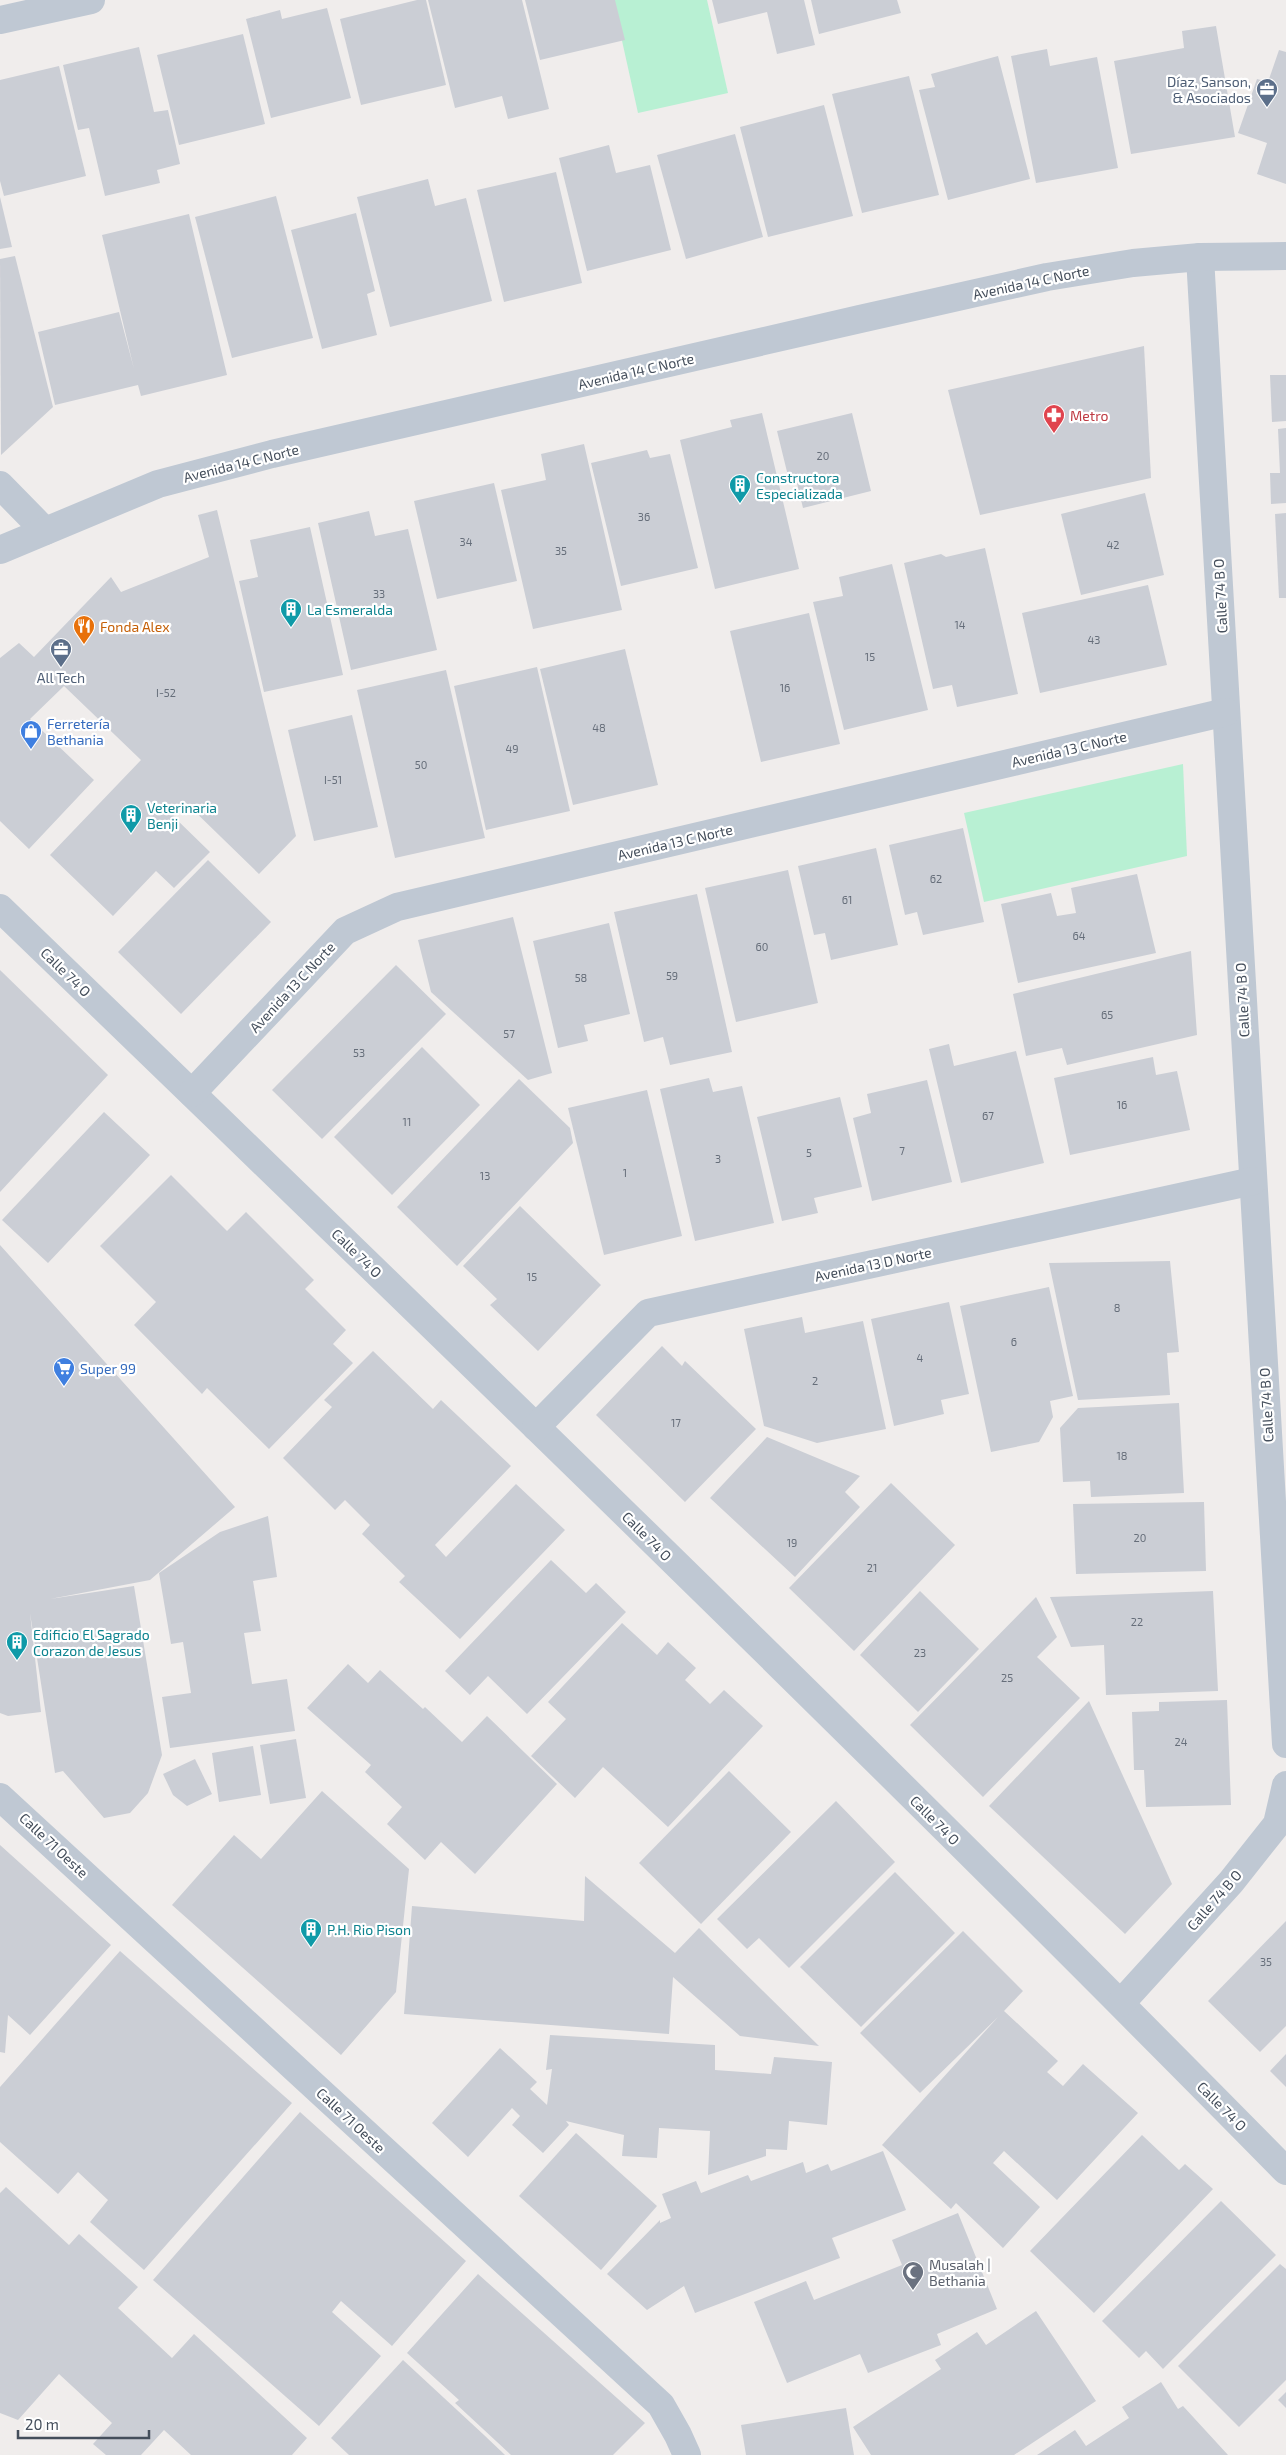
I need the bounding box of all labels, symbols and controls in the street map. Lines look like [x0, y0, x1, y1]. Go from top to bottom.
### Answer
place label: Díaz, Sanson, & Asociados [1167, 73, 1251, 106]
office icon: Díaz, Sanson, & Asociados [1255, 77, 1279, 108]
street label: Avenida 14 C Norte [971, 261, 1091, 303]
street label: Avenida 14 C Norte [576, 349, 696, 393]
pharmacy icon: Metro [1042, 403, 1066, 434]
place label: Metro [1070, 407, 1109, 424]
street label: Avenida 14 C Norte [181, 440, 301, 486]
house number: 20 [817, 449, 829, 462]
place label: Constructora Especializada [756, 469, 843, 502]
building icon: Constructora Especializada [728, 473, 752, 504]
house number: 36 [638, 510, 650, 523]
house number: 34 [460, 535, 473, 548]
house number: 42 [1107, 538, 1119, 551]
house number: 35 [555, 544, 567, 557]
street label: Calle 74 B O [1210, 558, 1230, 634]
house number: 33 [373, 587, 385, 600]
building icon: La Esmeralda [279, 597, 303, 628]
place label: La Esmeralda [307, 601, 393, 618]
restaurant icon: Fonda Alex [72, 614, 96, 645]
place label: Fonda Alex [100, 618, 170, 635]
house number: 14 [954, 618, 966, 631]
house number: 43 [1088, 633, 1100, 646]
office icon: All Tech [49, 637, 73, 668]
house number: 15 [865, 650, 875, 663]
place label: All Tech [37, 669, 85, 686]
house number: 16 [780, 681, 790, 694]
house number: I-52 [156, 686, 176, 699]
place label: Ferretería Bethania [47, 715, 110, 748]
shop icon: Ferretería Bethania [19, 719, 43, 750]
house number: 48 [592, 721, 606, 734]
street label: Avenida 13 C Norte [1010, 727, 1128, 771]
house number: 49 [505, 742, 519, 755]
house number: 50 [415, 758, 427, 771]
house number: I-51 [324, 773, 342, 786]
place label: Veterinaria Benji [147, 799, 217, 832]
building icon: Veterinaria Benji [119, 803, 143, 834]
street label: Avenida 13 C Norte [616, 820, 734, 864]
house number: 62 [930, 872, 942, 885]
house number: 61 [842, 893, 852, 906]
house number: 64 [1072, 929, 1086, 942]
street label: Avenida 13 C Norte [246, 938, 338, 1036]
house number: 60 [756, 940, 768, 953]
street label: Calle 74 O [37, 944, 95, 1000]
street label: Calle 74 B O [1232, 962, 1252, 1038]
house number: 59 [666, 969, 678, 982]
house number: 58 [575, 971, 587, 984]
house number: 65 [1101, 1008, 1113, 1021]
house number: 57 [503, 1027, 515, 1040]
house number: 53 [353, 1046, 365, 1059]
house number: 16 [1117, 1098, 1127, 1111]
house number: 67 [982, 1109, 994, 1122]
house number: 11 [403, 1115, 411, 1128]
house number: 7 [899, 1144, 905, 1157]
house number: 5 [806, 1146, 812, 1159]
house number: 3 [715, 1152, 721, 1165]
house number: 1 [623, 1166, 627, 1179]
house number: 13 [480, 1169, 490, 1182]
street label: Calle 74 O [328, 1225, 386, 1281]
street label: Avenida 13 D Norte [813, 1243, 933, 1285]
house number: 15 [527, 1270, 537, 1283]
house number: 8 [1114, 1301, 1120, 1314]
house number: 6 [1011, 1335, 1017, 1348]
house number: 4 [917, 1351, 924, 1364]
supermarket icon: Super 99 [52, 1356, 76, 1387]
place label: Super 99 [80, 1360, 136, 1377]
street label: Calle 74 B O [1256, 1367, 1276, 1443]
house number: 2 [812, 1374, 818, 1387]
house number: 17 [671, 1416, 681, 1429]
house number: 18 [1116, 1449, 1128, 1462]
street label: Calle 74 O [619, 1508, 675, 1564]
house number: 20 [1134, 1531, 1146, 1544]
house number: 19 [787, 1536, 797, 1549]
house number: 21 [867, 1561, 877, 1574]
house number: 22 [1131, 1615, 1143, 1628]
place label: Edificio El Sagrado Corazon de Jesus [33, 1626, 150, 1659]
building icon: Edificio El Sagrado Corazon de Jesus [5, 1630, 29, 1661]
house number: 23 [914, 1646, 926, 1659]
house number: 25 [1001, 1671, 1013, 1684]
house number: 24 [1175, 1735, 1188, 1748]
street label: Calle 74 O [907, 1792, 963, 1848]
street label: Calle 71 Oeste [16, 1809, 92, 1881]
street label: Calle 74 B O [1183, 1866, 1245, 1934]
building icon: P.H. Rio Pison [299, 1917, 323, 1948]
place label: P.H. Rio Pison [327, 1921, 411, 1938]
house number: 35 [1260, 1955, 1272, 1968]
street label: Calle 74 O [1194, 2078, 1250, 2134]
street label: Calle 71 Oeste [313, 2084, 389, 2156]
place label: Musalah | Bethania [929, 2256, 991, 2289]
mosque icon: Musalah | Bethania [901, 2260, 925, 2291]
scale bar [18, 2408, 149, 2440]
text: 20 m [25, 2415, 59, 2433]

